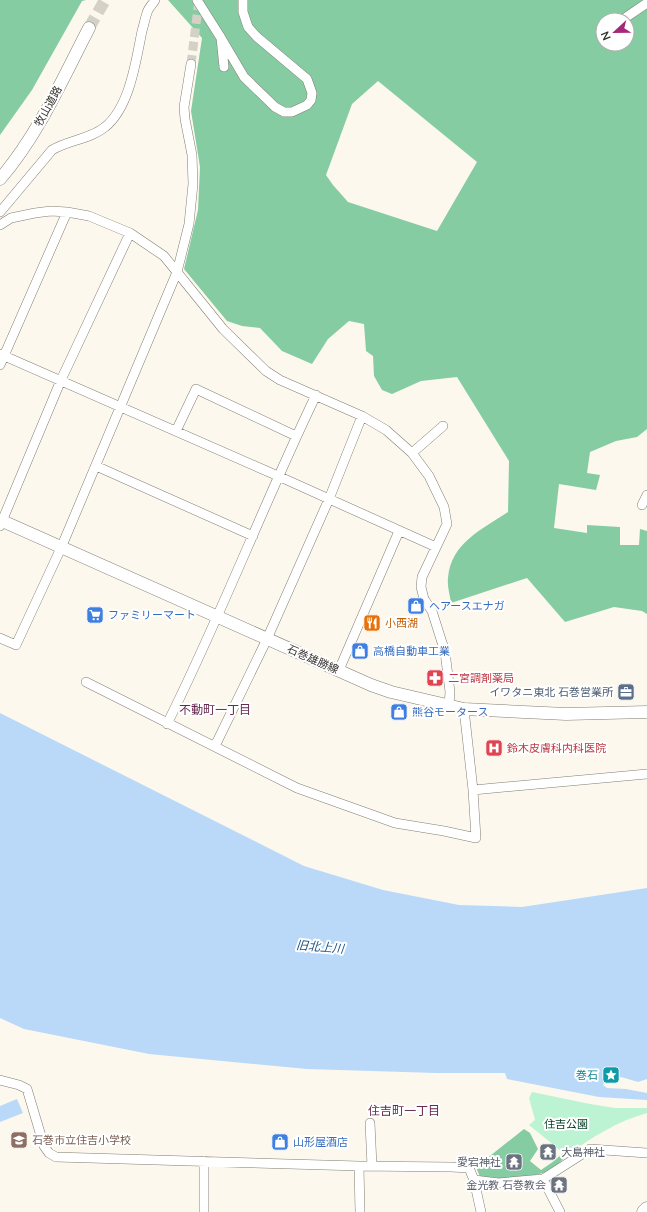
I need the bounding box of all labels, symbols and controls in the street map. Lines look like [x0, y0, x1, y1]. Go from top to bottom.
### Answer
north arrow [595, 12, 635, 52]
text: N [598, 30, 613, 42]
street label: 牧山道路 [31, 83, 64, 128]
shop icon: ヘアースエナガ [406, 596, 426, 616]
place label: ヘアースエナガ [429, 599, 505, 612]
supermarket icon: ファミリーマート [85, 605, 105, 625]
place label: ファミリーマート [108, 608, 196, 621]
restaurant icon: 小西湖 [362, 613, 382, 633]
place label: 小西湖 [385, 616, 418, 629]
street label: 石巻雄勝線 [285, 641, 341, 676]
shop icon: 高橋自動車工業 [350, 641, 370, 661]
place label: 高橋自動車工業 [373, 644, 450, 657]
pharmacy icon: 二宮調剤薬局 [425, 668, 445, 688]
place label: 二宮調剤薬局 [448, 671, 514, 684]
office icon: イワタニ東北 石巻営業所 [616, 682, 636, 702]
place label: イワタニ東北 石巻営業所 [489, 685, 614, 698]
district label: 不動町一丁目 [179, 702, 251, 717]
shop icon: 熊谷モータース [389, 702, 409, 722]
place label: 熊谷モータース [412, 705, 488, 718]
hospital icon: 鈴木皮膚科内科医院 [484, 738, 504, 758]
place label: 鈴木皮膚科内科医院 [507, 741, 606, 754]
water label: 旧北上川 [295, 937, 347, 956]
place icon: 巻石 [601, 1065, 621, 1085]
place label: 巻石 [576, 1068, 598, 1081]
district label: 住吉町一丁目 [368, 1103, 440, 1118]
park label: 住吉公園 [544, 1117, 588, 1130]
school or university icon: 石巻市立住吉小学校 [9, 1130, 29, 1150]
shop icon: 山形屋酒店 [270, 1132, 290, 1152]
place label: 石巻市立住吉小学校 [32, 1133, 131, 1146]
place label: 山形屋酒店 [293, 1135, 348, 1148]
temple icon: 大島神社 [538, 1142, 558, 1162]
place label: 大島神社 [561, 1145, 605, 1158]
temple icon: 愛宕神社 [504, 1152, 524, 1172]
place label: 愛宕神社 [457, 1155, 501, 1168]
temple icon: 金光教 石巻教会 [549, 1175, 569, 1195]
place label: 金光教 石巻教会 [466, 1178, 546, 1191]

